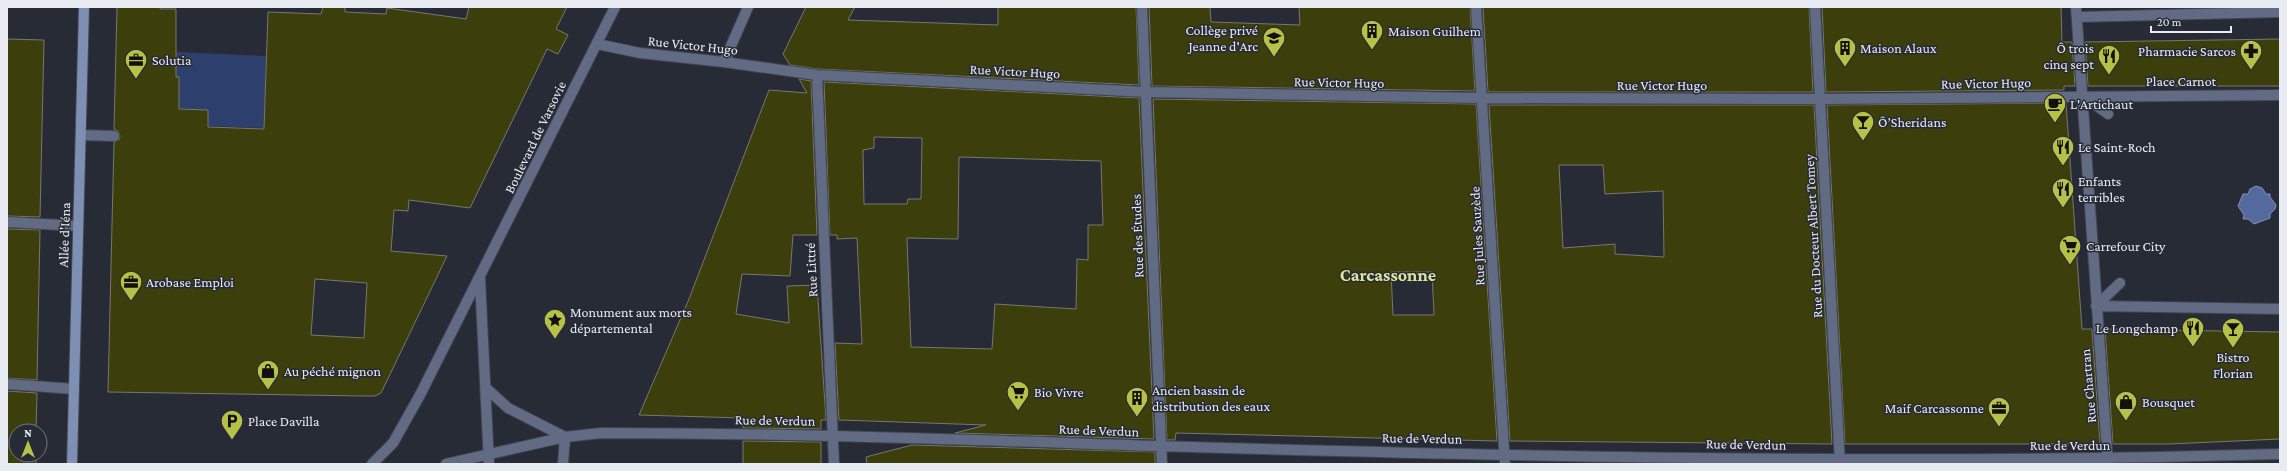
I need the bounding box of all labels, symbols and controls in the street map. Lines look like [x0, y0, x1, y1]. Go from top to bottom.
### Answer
scale bar [2151, 8, 2231, 34]
text: 20 m [2157, 15, 2182, 29]
building icon: Maison Guilhem [1359, 18, 1385, 51]
place label: Collège privé Jeanne d'Arc [1185, 22, 1258, 54]
place label: Maison Guilhem [1388, 23, 1481, 39]
school or university icon: Collège privé Jeanne d'Arc [1261, 25, 1287, 58]
street label: Rue Victor Hugo [647, 32, 739, 58]
building icon: Maison Alaux [1832, 35, 1858, 68]
pharmacy icon: Pharmacie Sarcos [2238, 38, 2264, 71]
place label: Maison Alaux [1860, 40, 1937, 56]
place label: Ô trois cinq sept [2044, 40, 2094, 72]
restaurant icon: Ô trois cinq sept [2096, 43, 2122, 76]
place label: Pharmacie Sarcos [2138, 43, 2236, 59]
office icon: Solutia [123, 47, 149, 80]
place label: Solutia [152, 52, 192, 68]
street label: Rue Victor Hugo [969, 61, 1061, 81]
street label: Rue Victor Hugo [1294, 73, 1384, 91]
street label: Place Carnot [2146, 73, 2217, 89]
street label: Rue Victor Hugo [1941, 74, 2031, 92]
street label: Rue Victor Hugo [1617, 77, 1707, 93]
street label: Boulevard de Varsovie [501, 78, 569, 196]
cafe icon: L'Artichaut [2042, 91, 2068, 124]
place label: L'Artichaut [2070, 96, 2134, 112]
bar icon: Ô’Sheridans [1850, 109, 1876, 142]
place label: Ô’Sheridans [1878, 114, 1947, 130]
restaurant icon: Le Saint-Roch [2050, 134, 2076, 167]
place label: Le Saint-Roch [2078, 139, 2156, 155]
street label: Rue du Docteur Albert Tomey [1801, 153, 1825, 318]
place label: Enfants terribles [2078, 173, 2125, 205]
restaurant icon: Enfants terribles [2050, 176, 2076, 209]
street label: Rue Jules Sauzède [1466, 186, 1488, 286]
street label: Rue des Études [1128, 194, 1146, 278]
street label: Allée d'Iéna [55, 202, 73, 268]
supermarket icon: Carrefour City [2057, 233, 2083, 266]
place label: Carrefour City [2086, 238, 2166, 254]
street label: Rue Littré [802, 242, 820, 298]
district label: Carcassonne [1340, 265, 1436, 285]
office icon: Arobase Emploi [118, 269, 144, 302]
place label: Arobase Emploi [146, 274, 234, 290]
place label: Monument aux morts départemental [570, 304, 692, 336]
place icon: Monument aux morts départemental [542, 307, 568, 340]
restaurant icon: Le Longchamp [2180, 315, 2206, 348]
bar icon: Bistro Florian [2220, 316, 2246, 349]
place label: Le Longchamp [2096, 320, 2178, 336]
street label: Rue Chartran [2077, 348, 2099, 424]
place label: Bistro Florian [2213, 349, 2254, 381]
shop icon: Au péché mignon [255, 358, 281, 391]
place label: Au péché mignon [284, 363, 382, 379]
supermarket icon: Bio Vivre [1005, 379, 1031, 412]
place label: Ancien bassin de distribution des eaux [1152, 382, 1271, 414]
place label: Bio Vivre [1034, 384, 1084, 400]
building icon: Ancien bassin de distribution des eaux [1124, 385, 1150, 418]
shop icon: Bousquet [2113, 389, 2139, 422]
place label: Bousquet [2142, 394, 2195, 410]
office icon: Maif Carcassonne [1986, 395, 2012, 428]
place label: Maif Carcassonne [1885, 400, 1984, 416]
parking icon: Place Davilla [219, 408, 245, 441]
street label: Rue de Verdun [735, 411, 816, 429]
place label: Place Davilla [248, 413, 320, 429]
street label: Rue de Verdun [1059, 421, 1140, 439]
north arrow [8, 423, 48, 463]
text: N [24, 427, 32, 439]
street label: Rue de Verdun [1382, 429, 1463, 447]
street label: Rue de Verdun [1706, 435, 1787, 453]
street label: Rue de Verdun [2030, 437, 2111, 453]

